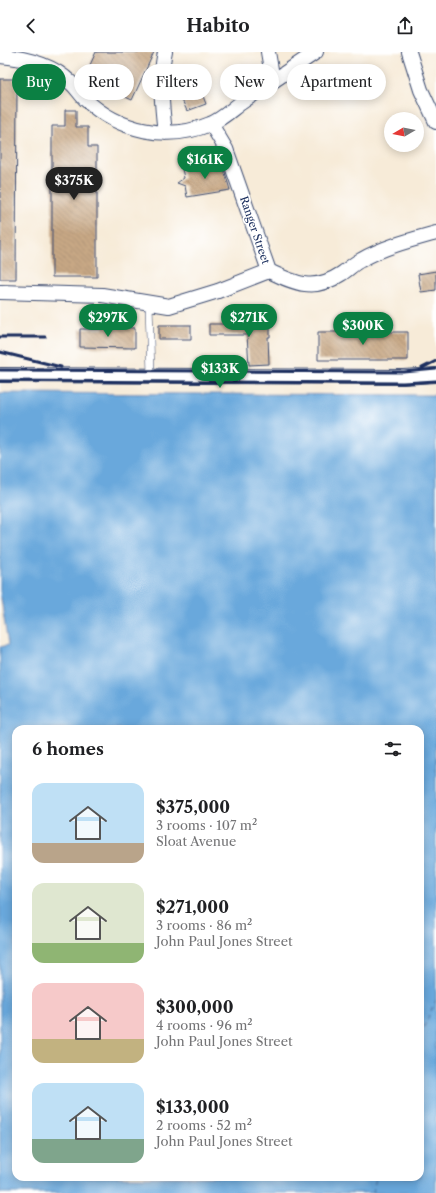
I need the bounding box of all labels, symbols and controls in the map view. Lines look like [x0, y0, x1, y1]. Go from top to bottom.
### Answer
icon: back [20, 15, 42, 37]
text: Habito [186, 15, 250, 37]
icon: share [394, 15, 416, 37]
chip: Buy [12, 64, 66, 100]
chip: Rent [74, 64, 134, 100]
chip: Filters [142, 64, 212, 100]
chip: New [220, 64, 279, 100]
chip: Apartment [287, 64, 386, 100]
north arrow [384, 112, 424, 152]
map controls [384, 112, 424, 152]
pin: $161K [177, 146, 233, 180]
text: $161K [186, 151, 224, 167]
pin: $375K [46, 167, 102, 201]
text: $375K [55, 172, 93, 188]
street label: Ranger Street [237, 194, 273, 266]
pin: $297K [80, 304, 136, 338]
pin: $271K [221, 304, 277, 338]
text: $297K [88, 309, 128, 325]
text: $271K [230, 309, 268, 325]
pin: $300K [335, 312, 391, 346]
text: $300K [342, 317, 384, 333]
pin: $133K [192, 355, 248, 389]
text: $133K [201, 360, 239, 376]
icon: filters [382, 738, 404, 760]
text: 6 homes [32, 739, 104, 759]
text: $375,000 [156, 797, 230, 817]
icon: home [64, 799, 112, 847]
text: 3 rooms · 107 m² [156, 817, 257, 833]
text: Sloat Avenue [156, 833, 236, 849]
text: $271,000 [156, 897, 229, 917]
icon: home [64, 899, 112, 947]
text: 3 rooms · 86 m² [156, 917, 252, 933]
text: John Paul Jones Street [156, 933, 293, 949]
text: $300,000 [156, 997, 234, 1017]
icon: home [64, 999, 112, 1047]
text: 4 rooms · 96 m² [156, 1017, 253, 1033]
text: John Paul Jones Street [156, 1033, 293, 1049]
text: $133,000 [156, 1097, 229, 1117]
icon: home [64, 1099, 112, 1147]
text: 2 rooms · 52 m² [156, 1117, 252, 1133]
text: John Paul Jones Street [156, 1133, 293, 1149]

